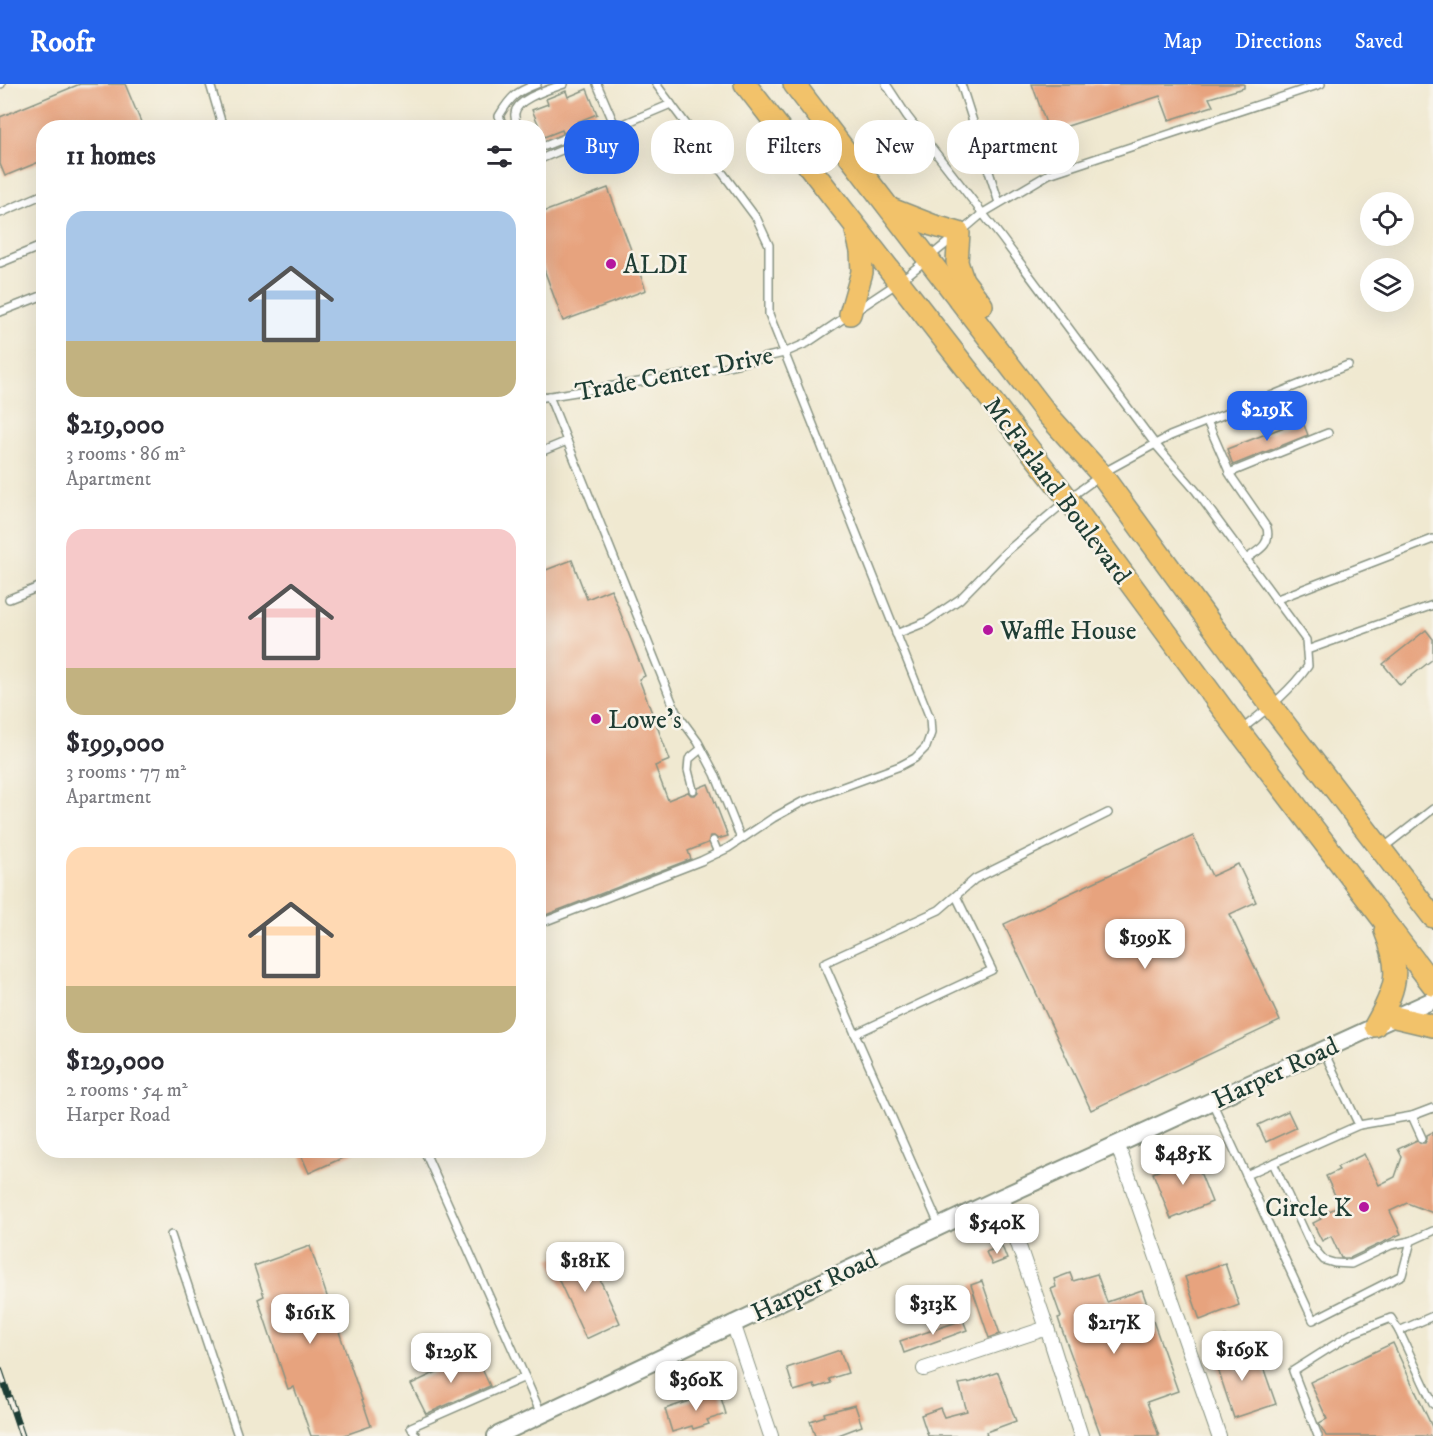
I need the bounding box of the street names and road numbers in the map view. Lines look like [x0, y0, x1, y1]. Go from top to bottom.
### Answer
street label: Trade Center Drive [573, 339, 776, 410]
street label: McFarland Boulevard [976, 391, 1138, 591]
street label: Harper Road [1207, 1030, 1344, 1117]
street label: Harper Road [746, 1243, 883, 1330]

